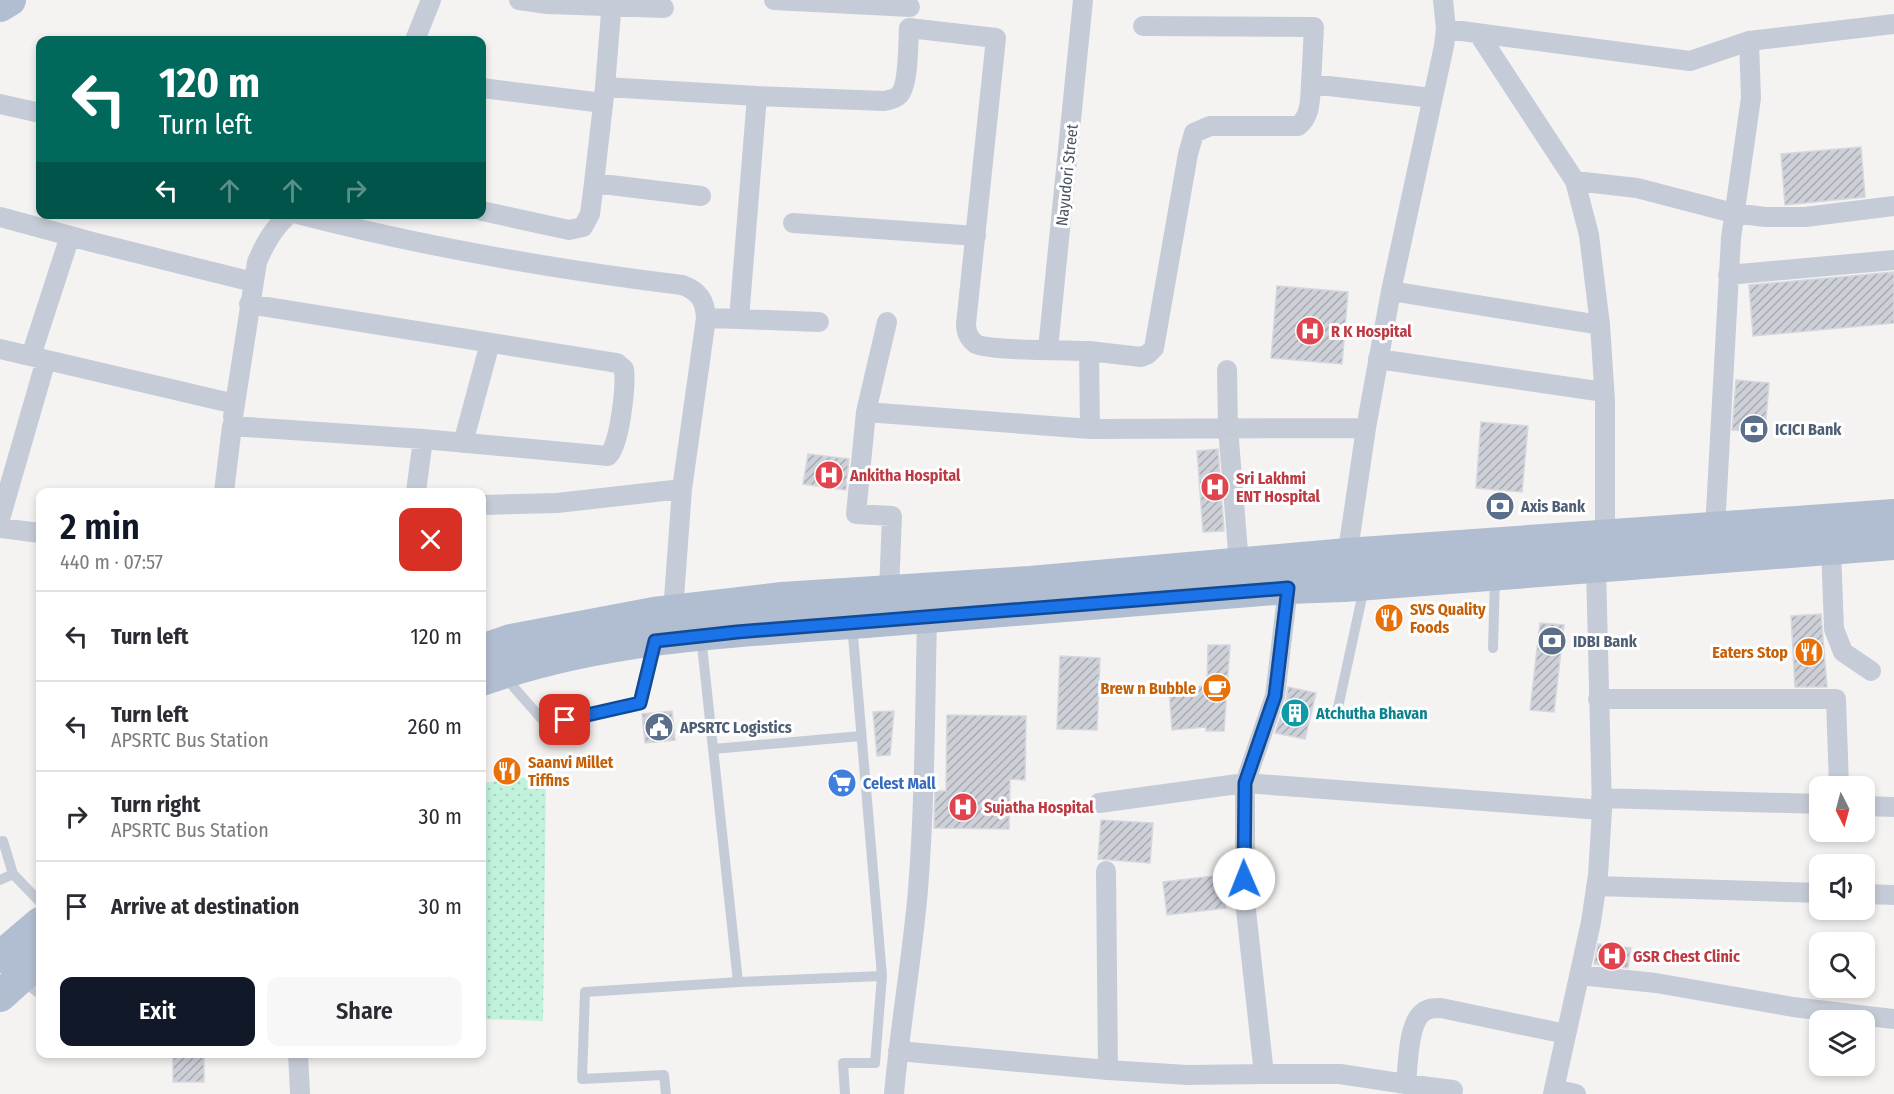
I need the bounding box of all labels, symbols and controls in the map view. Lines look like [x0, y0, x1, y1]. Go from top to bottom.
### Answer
text: 120 m [159, 58, 260, 108]
icon: left [60, 60, 138, 138]
text: Turn left [159, 109, 252, 141]
street label: Nayudori Street [1052, 122, 1082, 227]
icon: left [150, 174, 183, 207]
icon: ahead [213, 174, 246, 207]
icon: ahead [276, 174, 309, 207]
icon: right [339, 174, 372, 207]
hospital icon: R K Hospital [1294, 315, 1326, 347]
place label: R K Hospital [1331, 322, 1412, 341]
bank icon: ICICI Bank [1738, 413, 1770, 445]
place label: ICICI Bank [1775, 420, 1842, 439]
hospital icon: Ankitha Hospital [813, 459, 845, 491]
place label: Ankitha Hospital [849, 466, 961, 485]
place label: Sri Lakhmi ENT Hospital [1236, 469, 1321, 506]
hospital icon: Sri Lakhmi ENT Hospital [1199, 471, 1231, 503]
bank icon: Axis Bank [1484, 490, 1516, 522]
place label: Axis Bank [1520, 497, 1586, 516]
text: 2 min [60, 505, 140, 549]
button: close [399, 508, 462, 571]
text: 440 m · 07:57 [60, 550, 163, 574]
place label: SVS Quality Foods [1410, 600, 1486, 637]
restaurant icon: SVS Quality Foods [1373, 602, 1405, 634]
icon: left [60, 620, 93, 653]
text: Turn left [111, 623, 189, 650]
text: 120 m [410, 623, 462, 650]
bank icon: IDBI Bank [1536, 625, 1568, 657]
place label: IDBI Bank [1573, 632, 1638, 651]
restaurant icon: Eaters Stop [1793, 636, 1825, 668]
place label: Eaters Stop [1712, 643, 1788, 662]
cafe icon: Brew n Bubble [1201, 672, 1233, 704]
place label: Brew n Bubble [1100, 679, 1196, 698]
pin [539, 694, 590, 745]
building icon: Atchutha Bhavan [1279, 697, 1311, 729]
text: Turn left [111, 701, 189, 728]
icon: arrive [548, 703, 581, 736]
place label: Atchutha Bhavan [1315, 704, 1428, 723]
icon: left [60, 710, 93, 743]
public building icon: APSRTC Logistics [643, 711, 675, 743]
text: 260 m [408, 713, 462, 740]
place label: APSRTC Logistics [679, 718, 792, 737]
text: APSRTC Bus Station [111, 728, 269, 752]
place label: Saanvi Millet Tiffins [528, 753, 614, 790]
restaurant icon: Saanvi Millet Tiffins [491, 755, 523, 787]
supermarket icon: Celest Mall [826, 767, 858, 799]
place label: Celest Mall [863, 774, 936, 793]
north arrow [1809, 776, 1875, 842]
map controls [1809, 776, 1875, 1076]
text: Turn right [111, 791, 200, 818]
hospital icon: Sujatha Hospital [947, 791, 979, 823]
place label: Sujatha Hospital [984, 798, 1094, 817]
icon: right [60, 800, 93, 833]
text: 30 m [419, 803, 462, 830]
text: APSRTC Bus Station [111, 818, 269, 842]
position arrow [1212, 847, 1276, 911]
button: sound [1809, 854, 1875, 920]
icon: arrive [60, 890, 93, 923]
text: Arrive at destination [111, 893, 299, 920]
text: 30 m [419, 893, 462, 920]
button: search [1809, 932, 1875, 998]
hospital icon: GSR Chest Clinic [1596, 940, 1628, 972]
place label: GSR Chest Clinic [1633, 947, 1740, 966]
button: Exit [60, 977, 255, 1046]
button: Share [267, 977, 462, 1046]
button: layers [1809, 1010, 1875, 1076]

